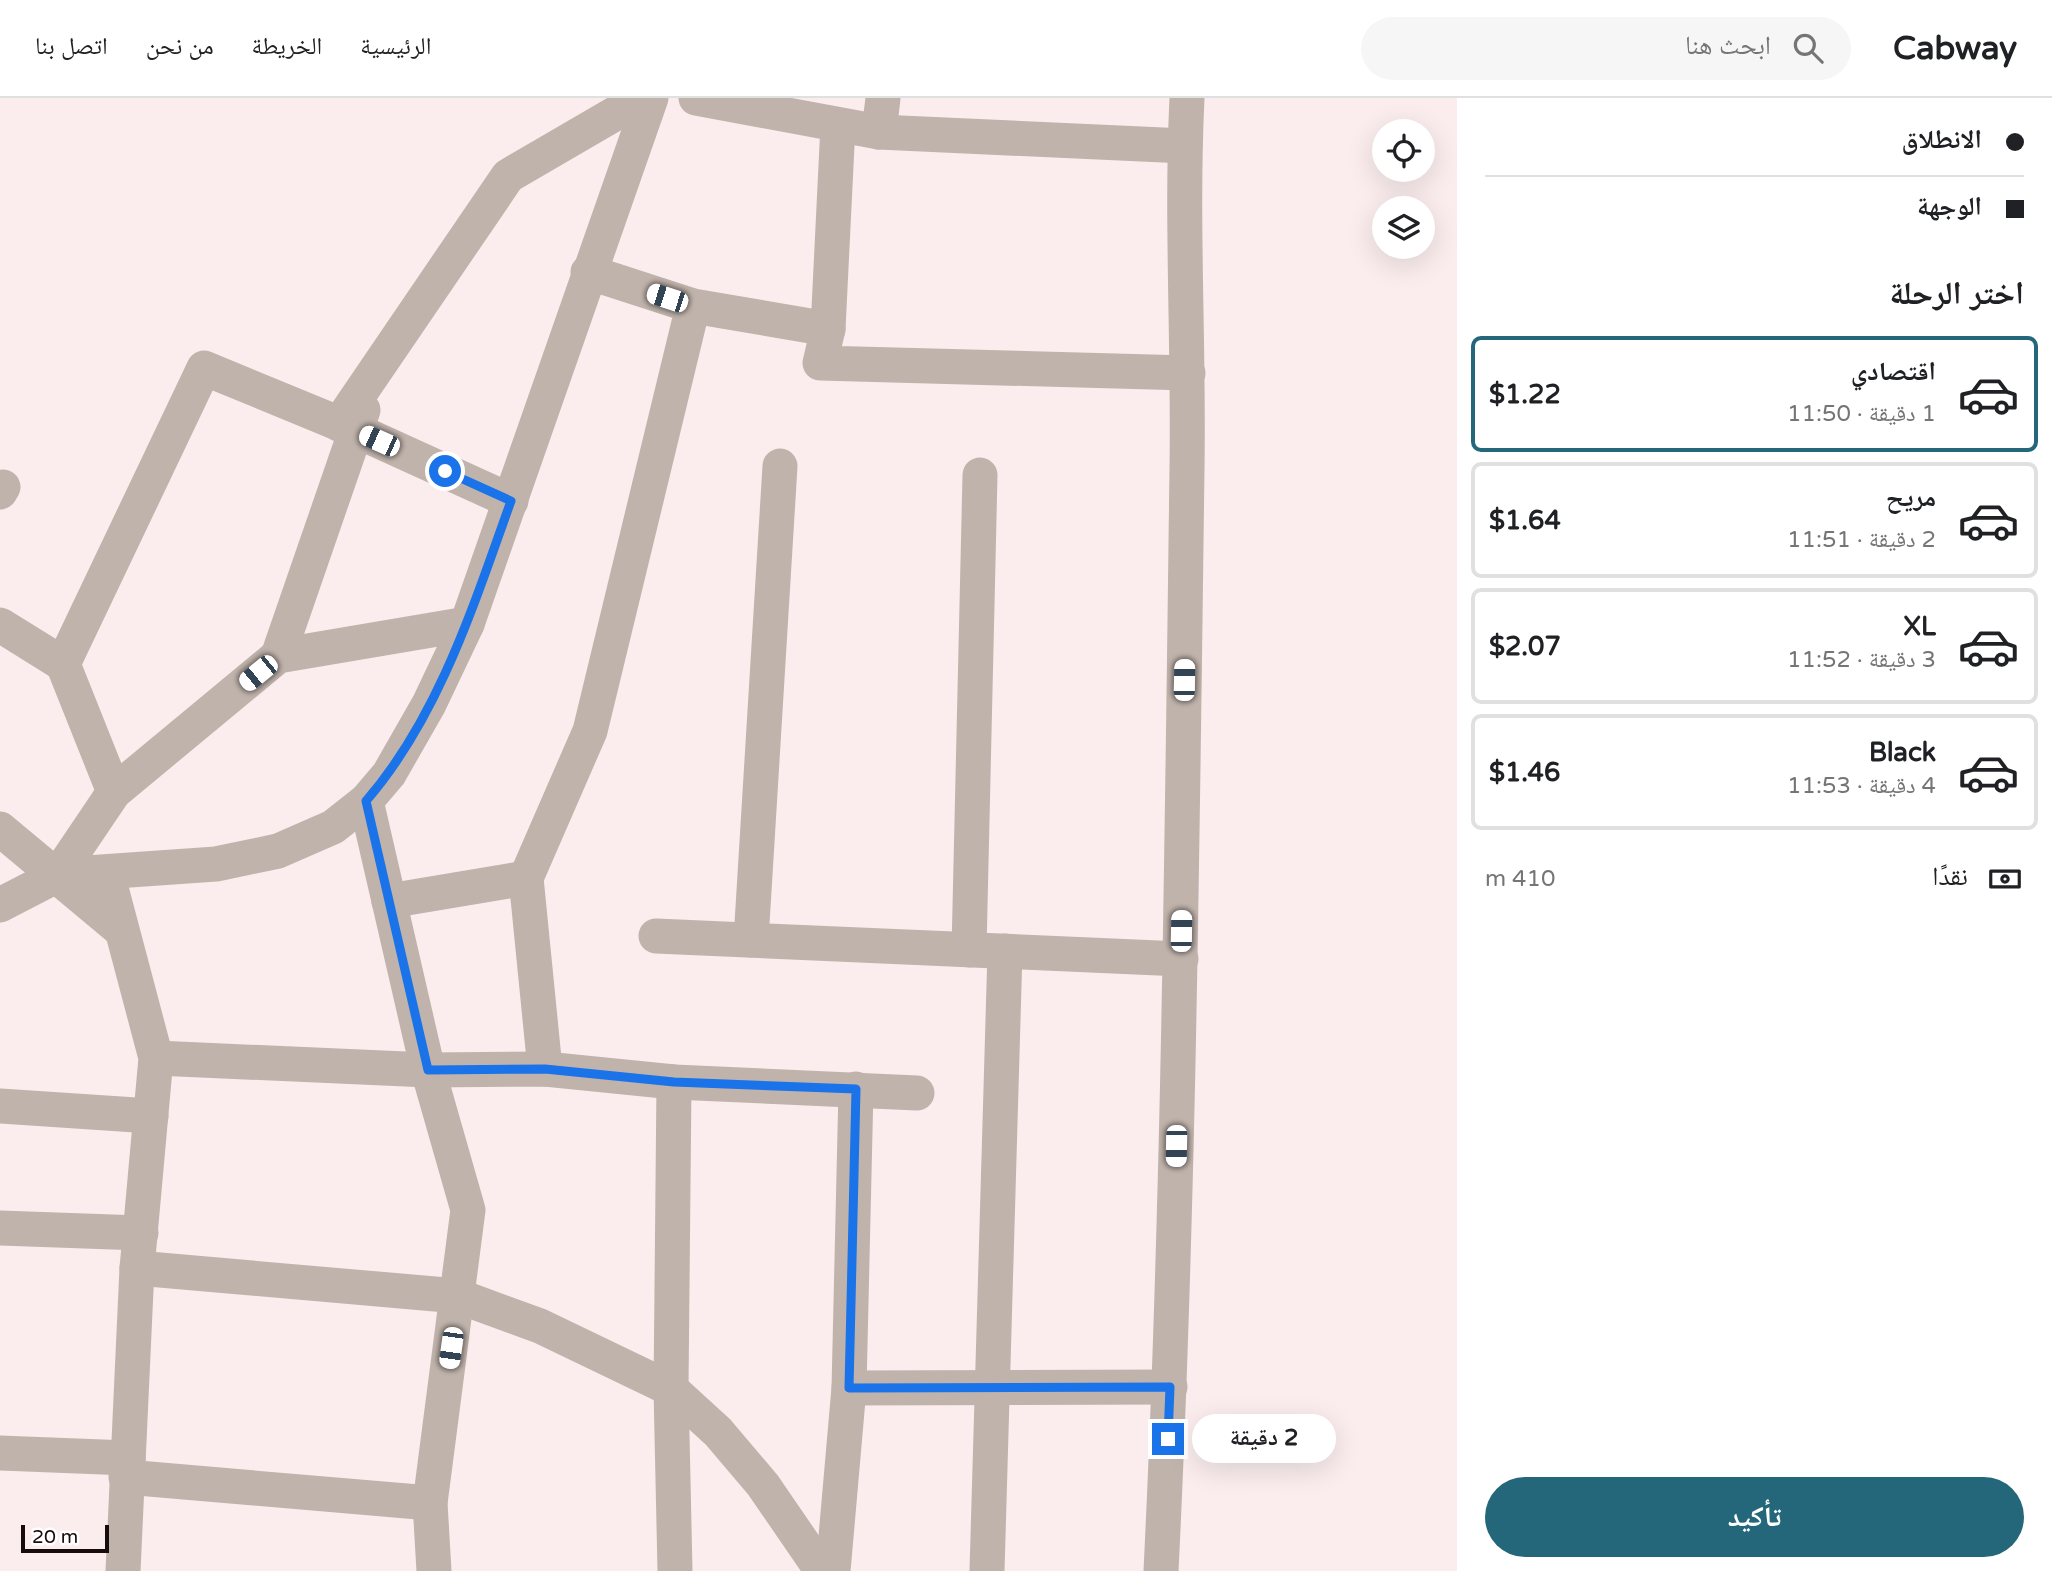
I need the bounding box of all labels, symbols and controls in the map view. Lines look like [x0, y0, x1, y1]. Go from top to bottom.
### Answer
search box [1361, 17, 1851, 80]
icon: search [1789, 29, 1827, 67]
text: Cabway [1893, 29, 2017, 68]
text: ابحث هنا [1685, 30, 1771, 61]
text: اتصل بنا [35, 32, 108, 61]
text: من نحن [146, 32, 214, 61]
text: الخريطة [252, 32, 322, 61]
text: الرئيسية [360, 32, 431, 61]
map controls [1372, 119, 1435, 259]
button: locate [1372, 119, 1435, 182]
text: الانطلاق [1902, 124, 1982, 155]
text: الوجهة [1917, 191, 1982, 222]
button: layers [1372, 196, 1435, 259]
text: اختر الرحلة [1889, 275, 2024, 313]
car [644, 282, 691, 314]
text: اقتصادي [1851, 356, 1936, 387]
icon: car [1957, 363, 2020, 426]
text: $1.22 [1489, 379, 1561, 410]
text: 1 دقيقة · 11:50 [1787, 400, 1936, 428]
car [356, 423, 403, 459]
route start [429, 455, 461, 487]
text: مريح [1886, 482, 1936, 513]
icon: car [1957, 489, 2020, 552]
text: $1.64 [1489, 505, 1561, 536]
text: 2 دقيقة · 11:51 [1787, 526, 1936, 554]
text: XL [1904, 611, 1936, 642]
icon: car [1957, 615, 2020, 678]
text: $2.07 [1489, 631, 1561, 662]
text: 3 دقيقة · 11:52 [1787, 646, 1936, 674]
car [236, 652, 281, 694]
car [1174, 659, 1195, 701]
text: Black [1869, 737, 1936, 768]
icon: car [1957, 741, 2020, 804]
text: $1.46 [1489, 757, 1560, 788]
text: 4 دقيقة · 11:53 [1787, 772, 1936, 800]
icon: cash [1986, 860, 2024, 898]
text: نقدًا [1932, 861, 1968, 892]
text: 410 m [1485, 865, 1555, 893]
car [1171, 910, 1192, 952]
car [1166, 1125, 1187, 1167]
car [438, 1326, 465, 1370]
callout: 2 دقيقة [1192, 1414, 1336, 1464]
route end [1152, 1423, 1184, 1455]
text: 2 دقيقة [1230, 1424, 1298, 1452]
button: تأكيد [1485, 1477, 2024, 1557]
scale bar [21, 1522, 108, 1554]
text: 20 m [32, 1526, 78, 1548]

